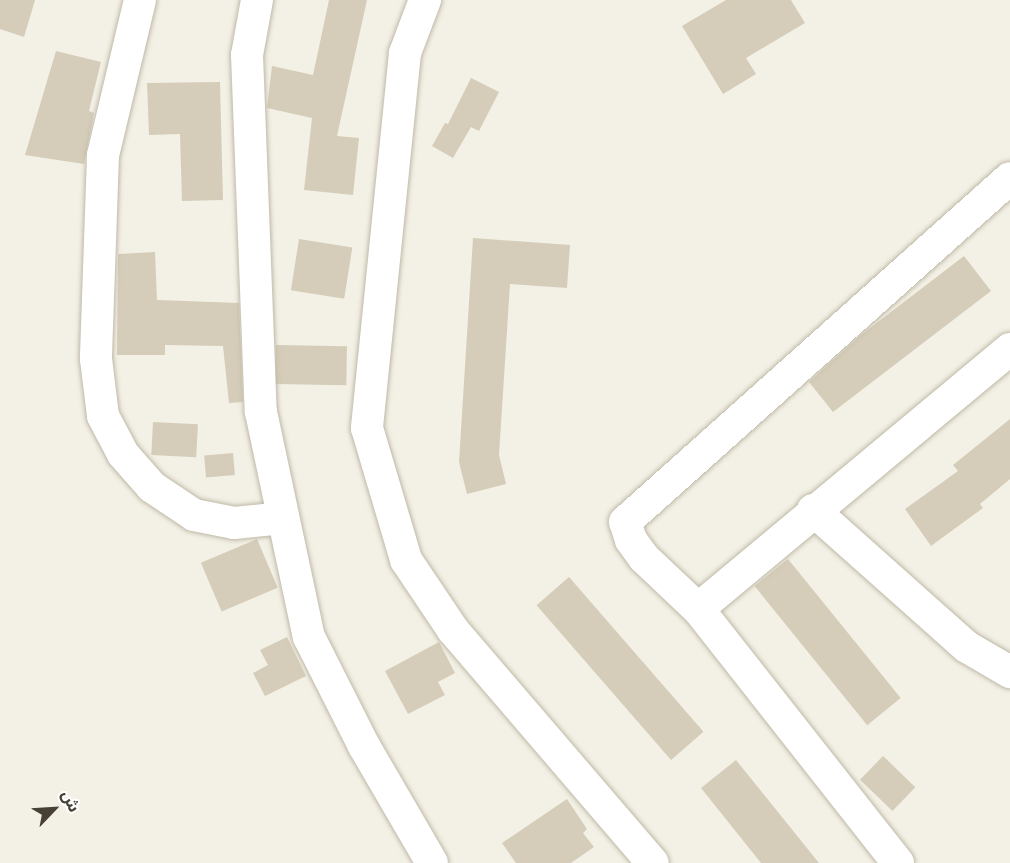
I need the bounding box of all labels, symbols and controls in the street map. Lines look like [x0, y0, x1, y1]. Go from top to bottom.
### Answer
north arrow [24, 779, 84, 839]
text: ش [58, 787, 84, 815]

